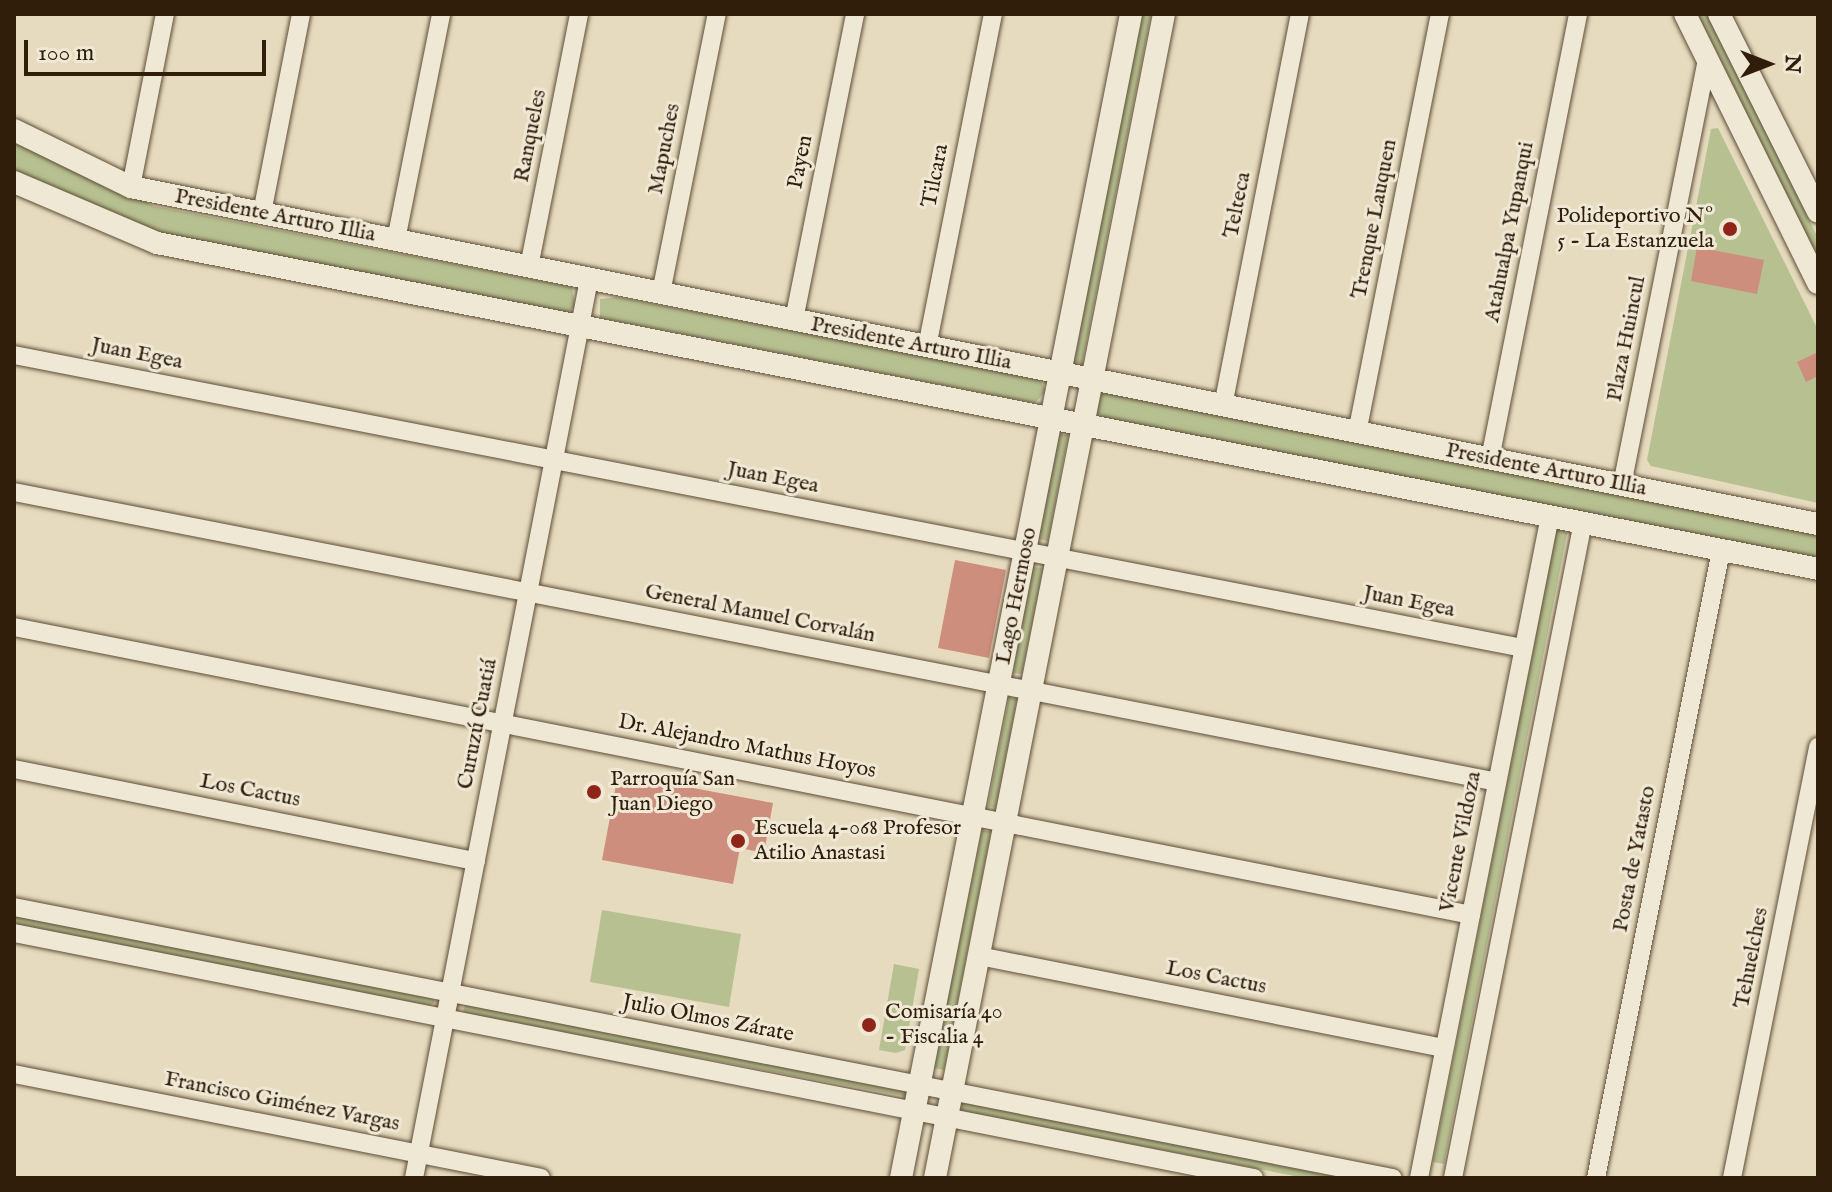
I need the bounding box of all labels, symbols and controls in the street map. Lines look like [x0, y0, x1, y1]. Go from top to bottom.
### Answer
scale bar [28, 24, 270, 74]
north arrow [1728, 24, 1808, 104]
text: 100 m [38, 38, 94, 69]
text: N [1778, 54, 1806, 74]
street label: Ranqueles [509, 87, 553, 185]
street label: Mapuches [643, 101, 687, 197]
street label: Payen [783, 133, 819, 191]
street label: Trenque Lauquen [1347, 137, 1403, 301]
street label: Atahualpa Yupanqui [1480, 139, 1540, 325]
street label: Tilcara [917, 142, 955, 210]
street label: Telteca [1219, 170, 1257, 240]
street label: Presidente Arturo Illia [172, 184, 378, 248]
place label: Polideportivo Nº 5 - La Estanzuela [1557, 203, 1714, 254]
marker: Polideportivo Nº 5 - La Estanzuela [1721, 220, 1739, 238]
street label: Plaza Huincul [1602, 274, 1652, 404]
street label: Presidente Arturo Illia [808, 312, 1014, 376]
street label: Juan Egea [89, 332, 185, 376]
street label: Presidente Arturo Illia [1443, 438, 1649, 502]
street label: Juan Egea [725, 456, 821, 500]
street label: Lago Hermoso [991, 525, 1043, 667]
street label: General Manuel Corvalán [643, 579, 877, 649]
street label: Juan Egea [1361, 580, 1457, 624]
street label: Curuzú Cuatiá [452, 656, 504, 792]
street label: Dr. Alejandro Mathus Hoyos [616, 709, 878, 785]
place label: Parroquía San Juan Diego [610, 766, 735, 818]
street label: Los Cactus [198, 768, 302, 814]
street label: Vicente Vildoza [1434, 769, 1488, 915]
marker: Parroquía San Juan Diego [585, 783, 603, 801]
street label: Posta de Yatasto [1608, 784, 1662, 934]
place label: Escuela 4-068 Profesor Atilio Anastasi [754, 815, 961, 866]
marker: Escuela 4-068 Profesor Atilio Anastasi [729, 832, 747, 850]
street label: Tehuelches [1729, 905, 1775, 1011]
street label: Los Cactus [1164, 955, 1268, 1001]
street label: Julio Olmos Zárate [620, 989, 796, 1049]
place label: Comisaría 40 - Fiscalia 4 [885, 999, 1003, 1050]
marker: Comisaría 40 - Fiscalia 4 [860, 1016, 878, 1034]
street label: Francisco Giménez Vargas [162, 1066, 402, 1138]

